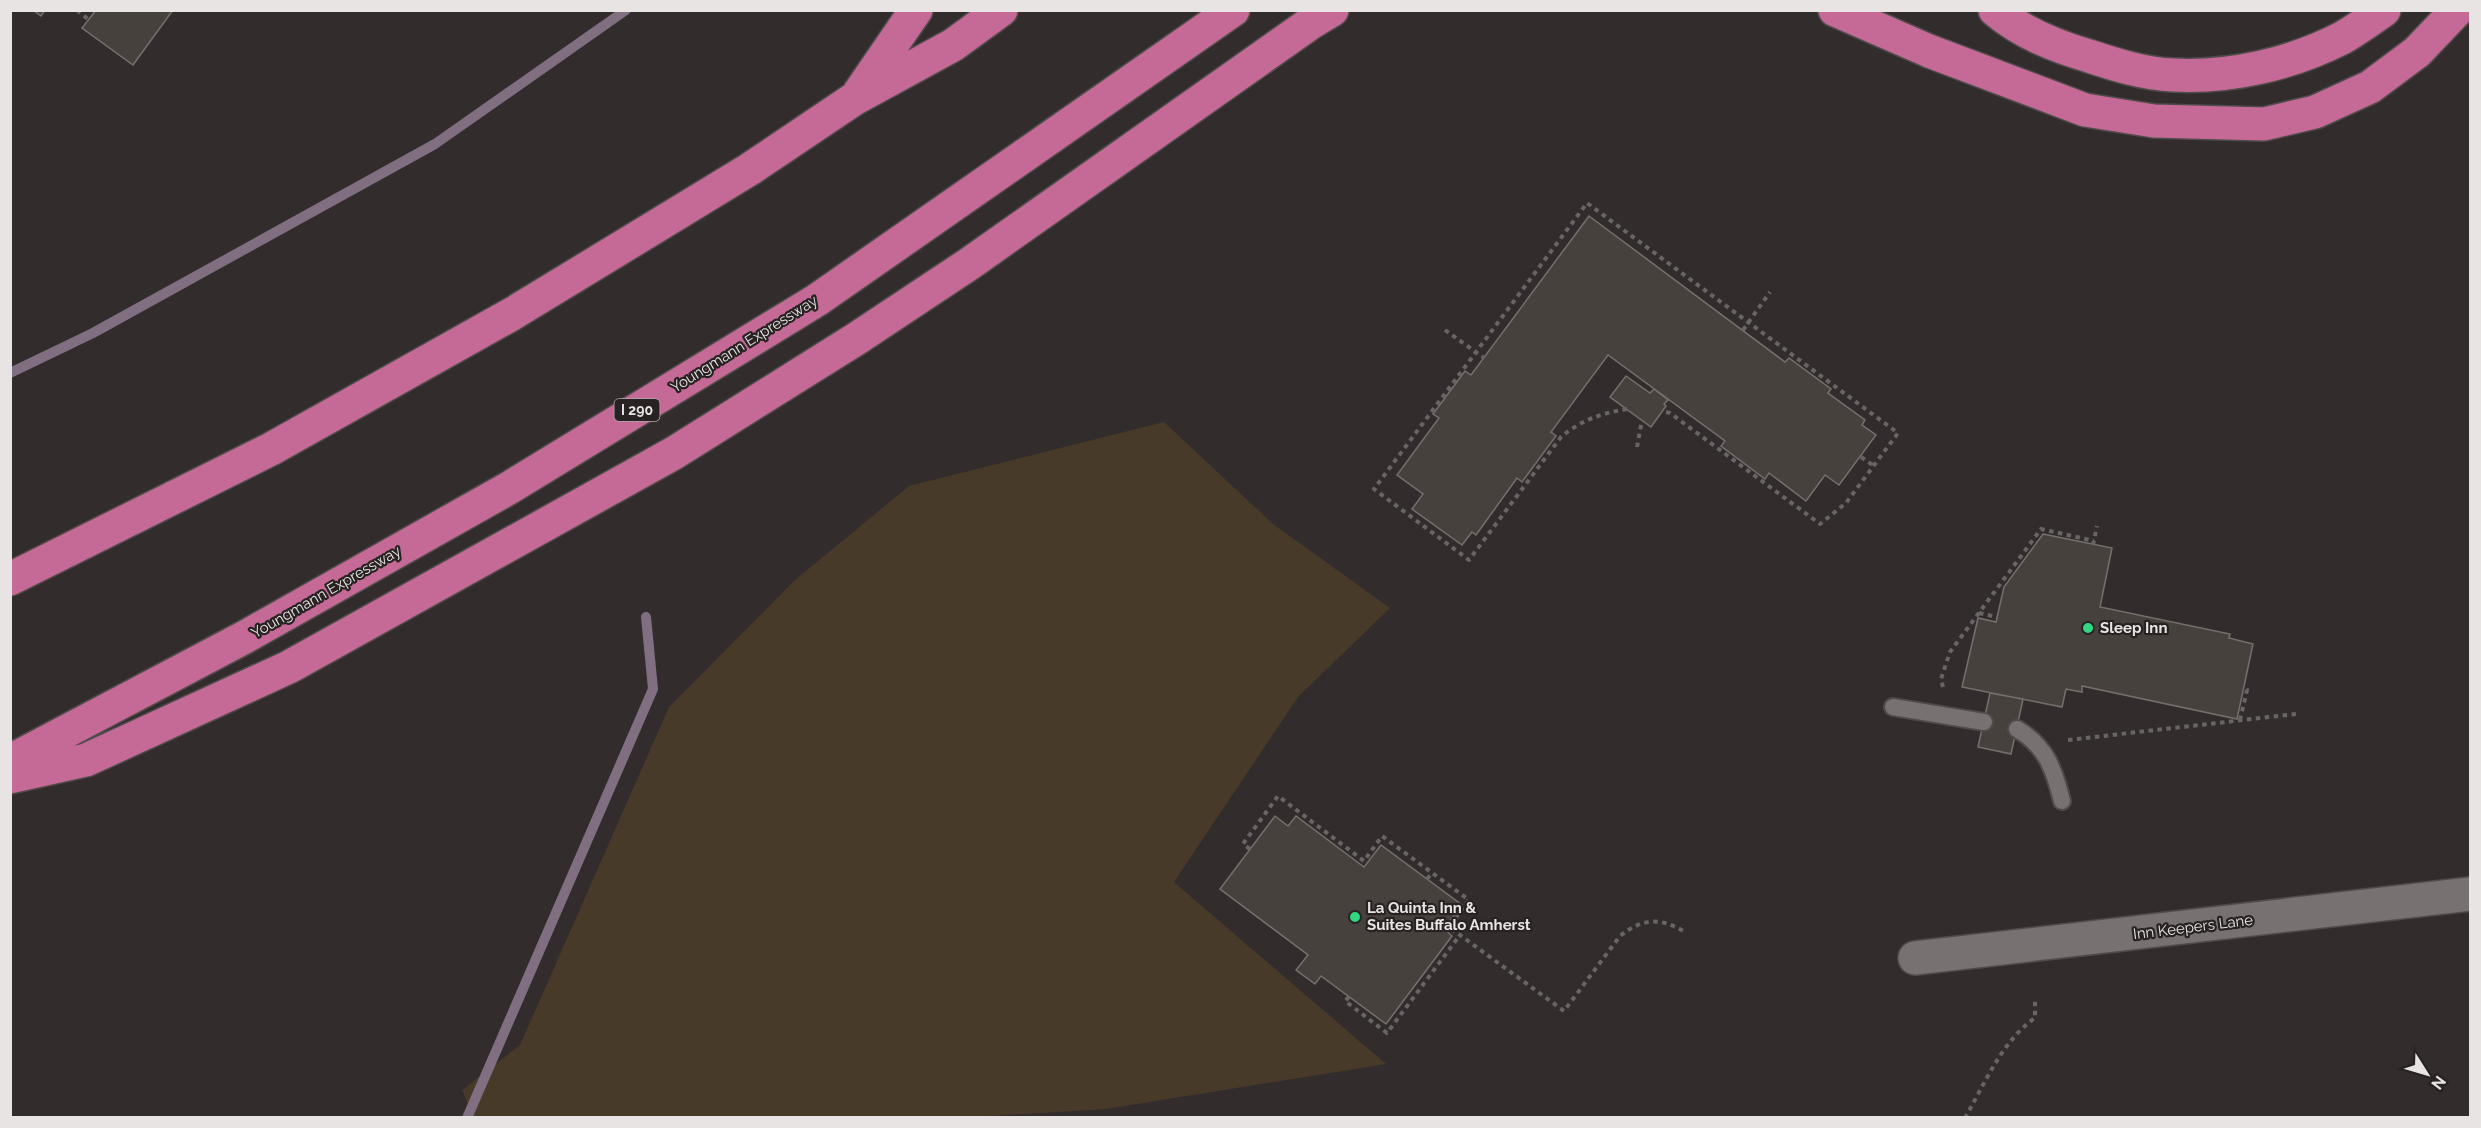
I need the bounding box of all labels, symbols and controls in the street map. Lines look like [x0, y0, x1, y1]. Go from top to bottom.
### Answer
street label: Youngmann Expressway [667, 291, 821, 397]
road number: I 290 [614, 399, 660, 421]
street label: Youngmann Expressway [248, 542, 404, 642]
place label: Sleep Inn [2100, 619, 2167, 637]
marker: Sleep Inn [2081, 621, 2095, 635]
place label: La Quinta Inn & Suites Buffalo Amherst [1367, 899, 1531, 934]
marker: La Quinta Inn & Suites Buffalo Amherst [1348, 910, 1362, 924]
street label: Inn Keepers Lane [2132, 911, 2254, 943]
north arrow [2397, 1044, 2457, 1104]
text: N [2427, 1072, 2450, 1093]

